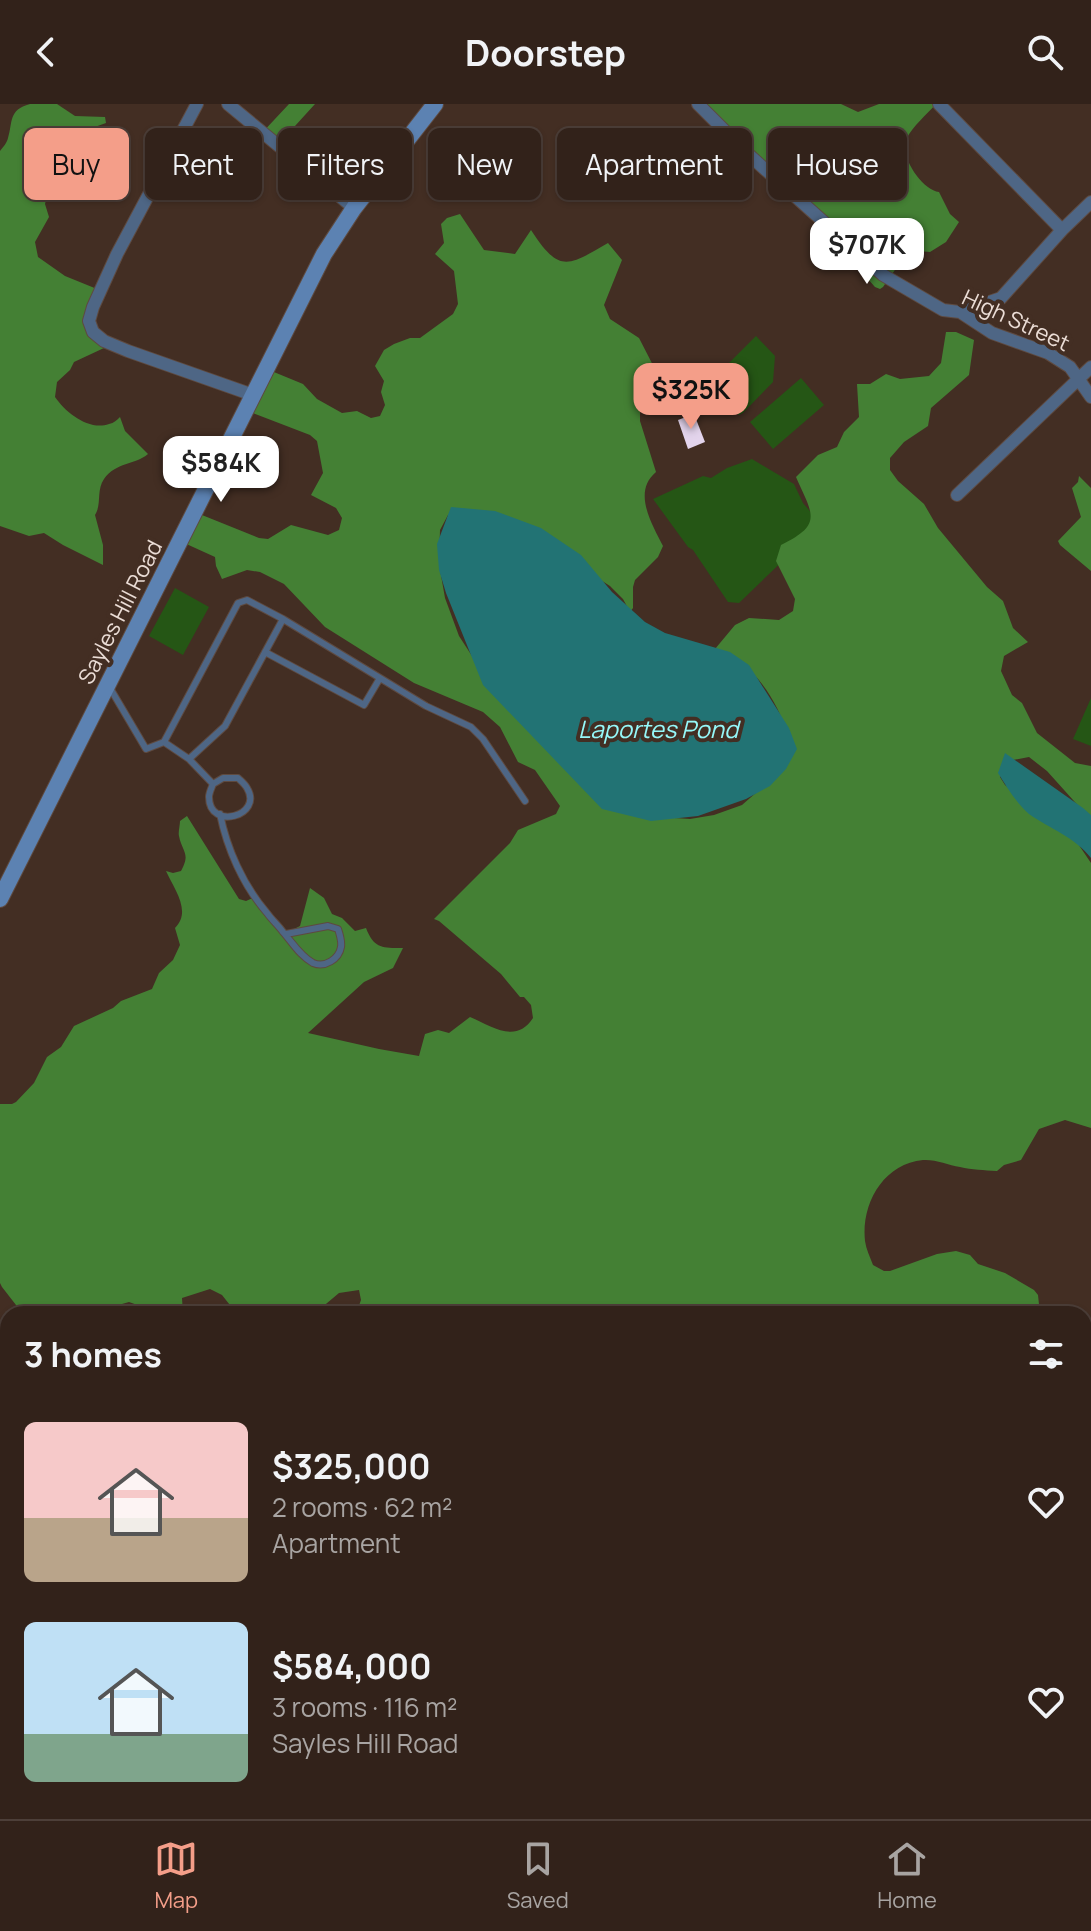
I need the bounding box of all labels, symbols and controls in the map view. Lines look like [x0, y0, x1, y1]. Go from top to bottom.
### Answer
text: Doorstep [465, 28, 626, 77]
icon: back [24, 30, 68, 74]
icon: search [1023, 30, 1067, 74]
chip: Buy [24, 128, 129, 200]
chip: Rent [145, 128, 262, 200]
chip: Filters [278, 128, 412, 200]
chip: New [428, 128, 541, 200]
chip: Apartment [557, 128, 752, 200]
chip: House [768, 128, 907, 200]
pin: $707K [811, 218, 923, 286]
text: $707K [828, 226, 906, 262]
street label: High Street [957, 282, 1075, 358]
pin: $325K [635, 363, 747, 431]
text: $325K [652, 371, 731, 407]
pin: $584K [165, 436, 277, 504]
text: $584K [181, 444, 261, 480]
street label: Sayles Hill Road [71, 535, 169, 689]
water label: Laportes Pond [578, 712, 741, 745]
text: 3 homes [24, 1331, 162, 1377]
icon: filters [1024, 1332, 1068, 1376]
text: $325,000 [272, 1443, 431, 1489]
icon: home [88, 1454, 184, 1550]
icon: heart [1024, 1480, 1068, 1524]
text: 2 rooms · 62 m² [272, 1489, 452, 1525]
text: Apartment [272, 1525, 401, 1561]
text: $584,000 [272, 1643, 432, 1689]
icon: home [88, 1654, 184, 1750]
icon: heart [1024, 1680, 1068, 1724]
text: 3 rooms · 116 m² [272, 1689, 458, 1725]
text: Sayles Hill Road [272, 1725, 458, 1761]
tab: Map [154, 1837, 198, 1915]
tab: Saved [507, 1837, 569, 1915]
tab: Home [877, 1837, 937, 1915]

